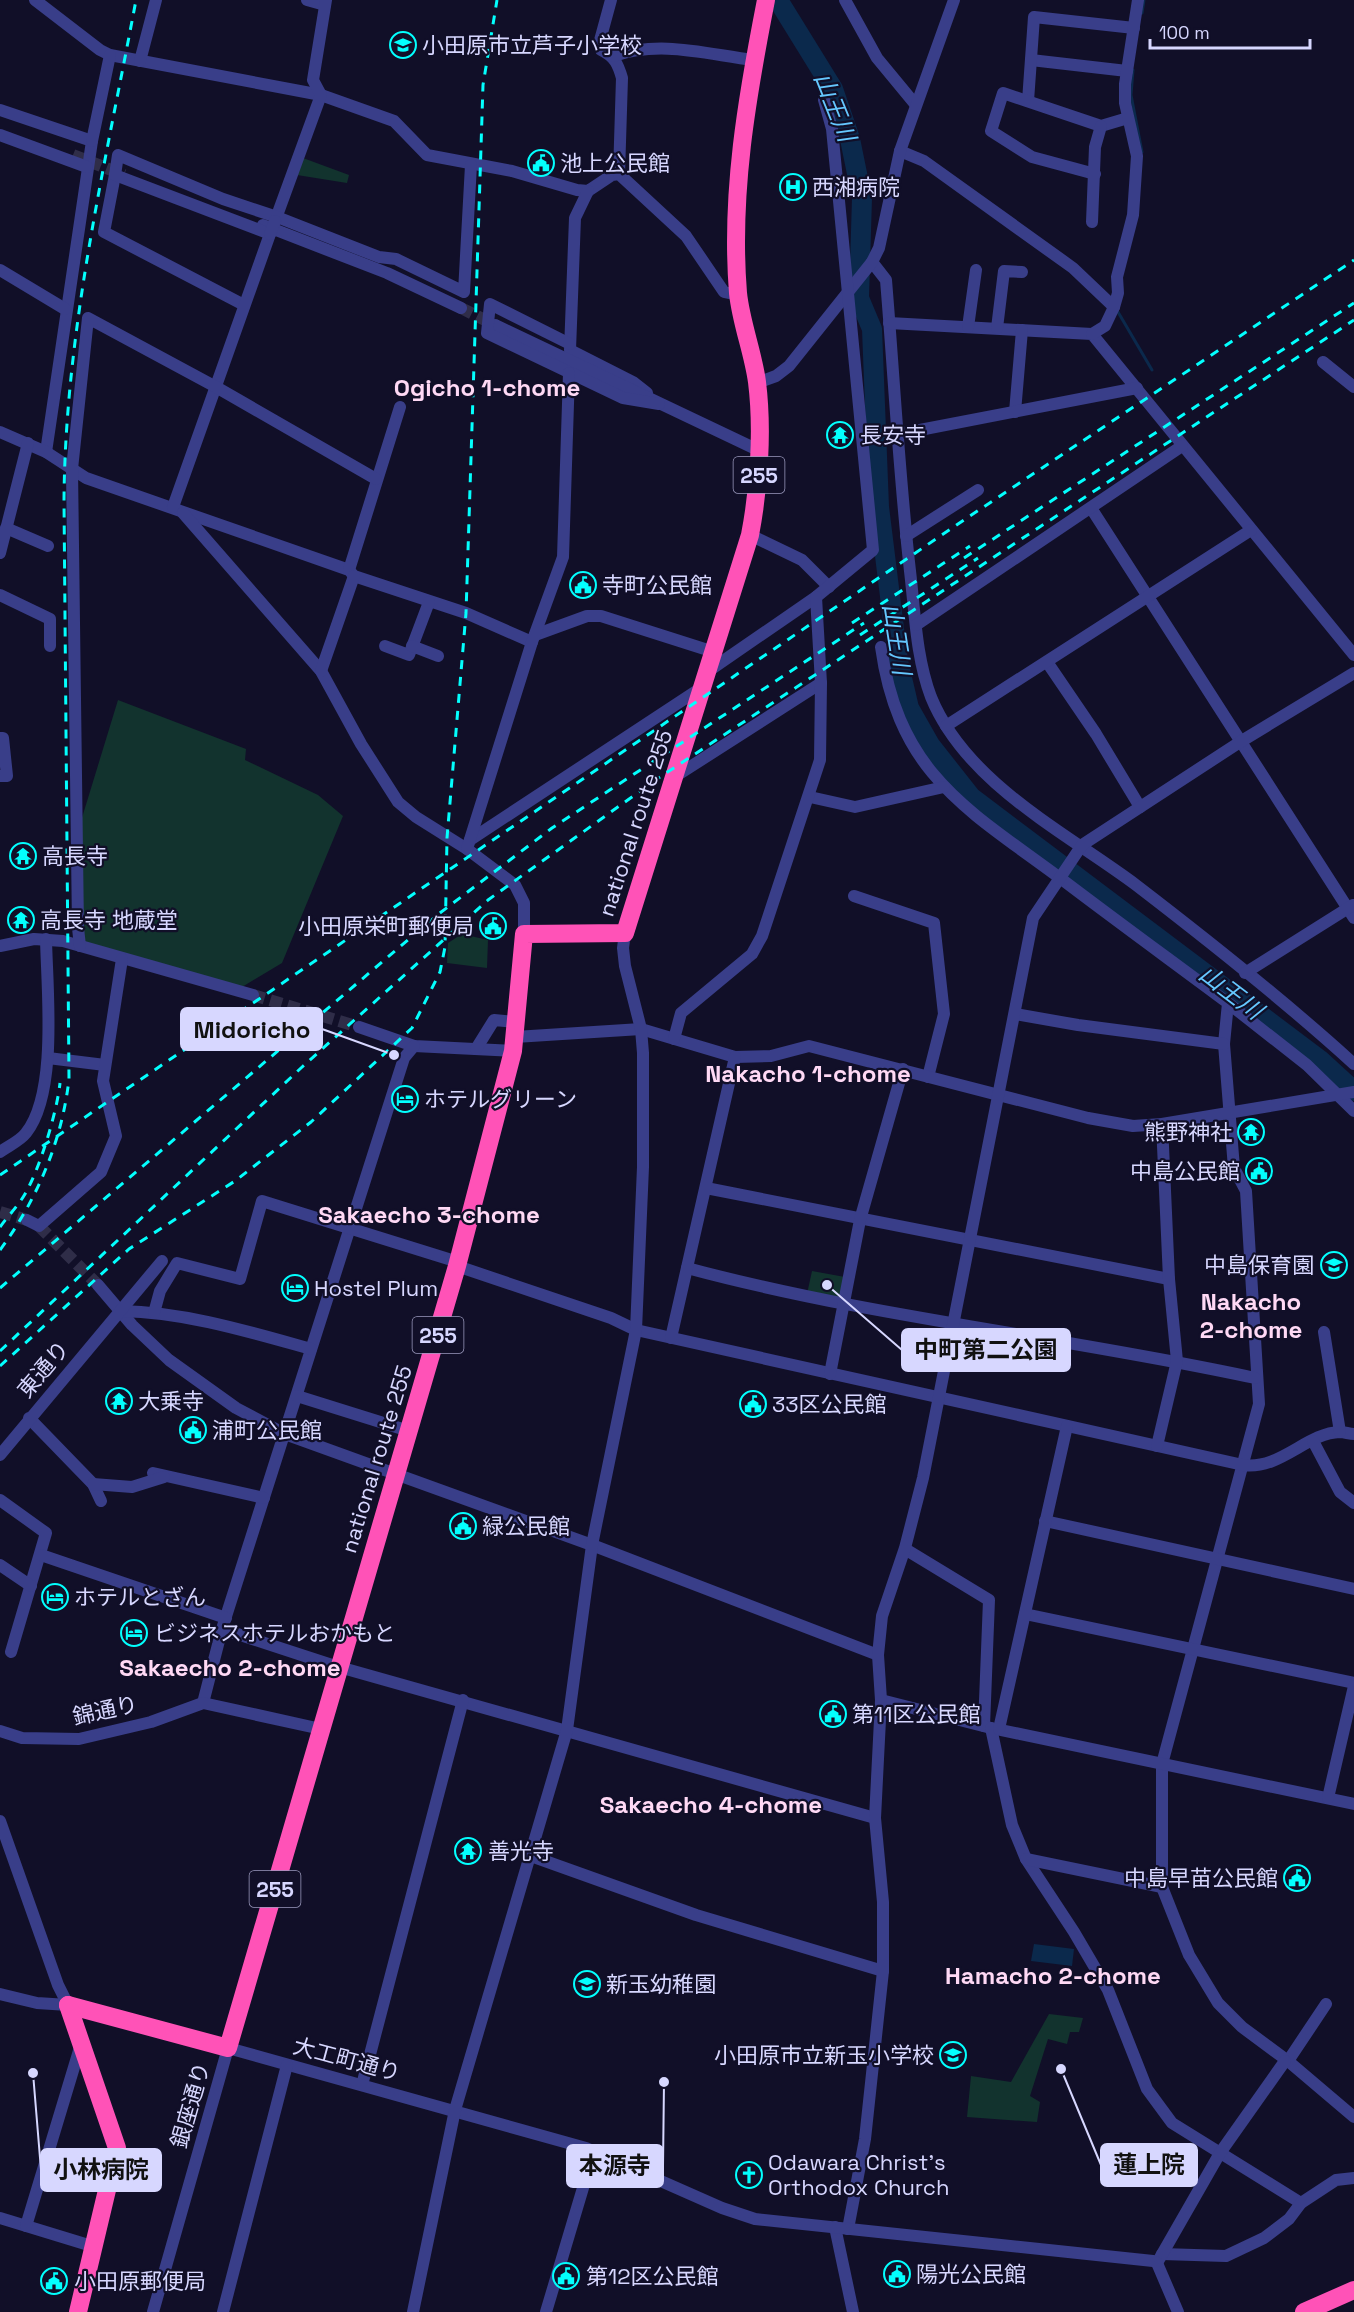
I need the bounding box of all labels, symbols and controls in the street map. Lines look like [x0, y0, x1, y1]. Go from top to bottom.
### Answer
scale bar [1150, 12, 1310, 50]
text: 100 m [1159, 21, 1210, 44]
school or university icon: 小田原市立芦子小学校 [388, 30, 418, 60]
place label: 小田原市立芦子小学校 [422, 31, 642, 59]
water label: 山王川 [807, 68, 864, 149]
public building icon: 池上公民館 [526, 148, 556, 178]
place label: 池上公民館 [560, 149, 670, 177]
hospital icon: 西湘病院 [778, 172, 808, 202]
place label: 西湘病院 [812, 173, 900, 201]
district label: Ogicho 1-chome [394, 372, 580, 403]
temple icon: 長安寺 [825, 420, 855, 450]
place label: 長安寺 [860, 421, 926, 449]
road number: 255 [734, 457, 784, 493]
public building icon: 寺町公民館 [568, 570, 598, 600]
place label: 寺町公民館 [602, 571, 712, 599]
water label: 山王川 [876, 601, 918, 680]
street label: national route 255 [592, 726, 678, 920]
temple icon: 高長寺 [8, 841, 38, 871]
place label: 高長寺 [42, 842, 108, 870]
temple icon: 高長寺 地蔵堂 [6, 905, 36, 935]
place label: 高長寺 地蔵堂 [40, 906, 178, 934]
public building icon: 小田原栄町郵便局 [478, 911, 508, 941]
place label: 小田原栄町郵便局 [298, 912, 474, 940]
water label: 山王川 [1193, 958, 1271, 1028]
callout: Midoricho [181, 1008, 322, 1050]
text: Midoricho [194, 1014, 310, 1045]
district label: Nakacho 1-chome [705, 1058, 911, 1089]
hotel icon: ホテルグリーン [390, 1084, 420, 1114]
place label: ホテルグリーン [424, 1085, 577, 1113]
temple icon: 熊野神社 [1236, 1117, 1266, 1147]
place label: 熊野神社 [1144, 1118, 1232, 1146]
public building icon: 中島公民館 [1244, 1156, 1274, 1186]
place label: 中島公民館 [1130, 1157, 1240, 1185]
district label: Sakaecho 3-chome [318, 1199, 540, 1230]
school or university icon: 中島保育園 [1319, 1250, 1349, 1280]
place label: 中島保育園 [1204, 1251, 1314, 1279]
hotel icon: Hostel Plum [280, 1273, 310, 1303]
place label: Hostel Plum [314, 1274, 438, 1302]
district label: Nakacho 2-chome [1200, 1286, 1302, 1345]
road number: 255 [412, 1317, 464, 1353]
callout: 中町第二公園 [902, 1329, 1070, 1371]
text: 中町第二公園 [914, 1334, 1058, 1365]
street label: 東通り [11, 1335, 75, 1403]
street label: national route 255 [334, 1362, 418, 1556]
temple icon: 大乗寺 [104, 1386, 134, 1416]
place label: 大乗寺 [138, 1387, 204, 1415]
public building icon: 33区公民館 [738, 1389, 768, 1419]
place label: 33区公民館 [772, 1390, 887, 1418]
public building icon: 浦町公民館 [178, 1415, 208, 1445]
place label: 浦町公民館 [212, 1416, 322, 1444]
public building icon: 緑公民館 [448, 1511, 478, 1541]
place label: 緑公民館 [482, 1512, 570, 1540]
hotel icon: ホテルとざん [40, 1582, 70, 1612]
place label: ホテルとざん [74, 1583, 206, 1611]
hotel icon: ビジネスホテルおかもと [119, 1618, 149, 1648]
place label: ビジネスホテルおかもと [154, 1619, 396, 1647]
district label: Sakaecho 2-chome [119, 1652, 341, 1683]
street label: 錦通り [70, 1689, 140, 1731]
public building icon: 第11区公民館 [818, 1699, 848, 1729]
place label: 第11区公民館 [852, 1700, 980, 1728]
district label: Sakaecho 4-chome [600, 1789, 822, 1820]
temple icon: 善光寺 [453, 1836, 483, 1866]
place label: 善光寺 [488, 1837, 554, 1865]
public building icon: 中島早苗公民館 [1282, 1863, 1312, 1893]
place label: 中島早苗公民館 [1124, 1864, 1278, 1892]
road number: 255 [250, 1871, 300, 1907]
district label: Hamacho 2-chome [945, 1960, 1161, 1991]
school or university icon: 新玉幼稚園 [572, 1969, 602, 1999]
place label: 新玉幼稚園 [606, 1970, 716, 1998]
street label: 大工町通り [290, 2031, 404, 2087]
school or university icon: 小田原市立新玉小学校 [938, 2040, 968, 2070]
place label: 小田原市立新玉小学校 [714, 2041, 934, 2069]
street label: 銀座通り [164, 2059, 216, 2151]
callout: 蓮上院 [1101, 2144, 1197, 2186]
callout: 本源寺 [567, 2145, 663, 2187]
place label: Odawara Christ’s Orthodox Church [768, 2148, 949, 2201]
callout: 小林病院 [41, 2149, 161, 2191]
text: 蓮上院 [1113, 2149, 1185, 2180]
text: 本源寺 [579, 2150, 651, 2181]
text: 小林病院 [53, 2154, 149, 2185]
church icon: Odawara Christ’s Orthodox Church [734, 2160, 764, 2190]
public building icon: 陽光公民館 [882, 2259, 912, 2289]
place label: 陽光公民館 [916, 2260, 1026, 2288]
public building icon: 第12区公民館 [551, 2261, 581, 2291]
place label: 第12区公民館 [586, 2262, 718, 2290]
public building icon: 小田原郵便局 [39, 2266, 69, 2296]
place label: 小田原郵便局 [74, 2267, 206, 2295]

